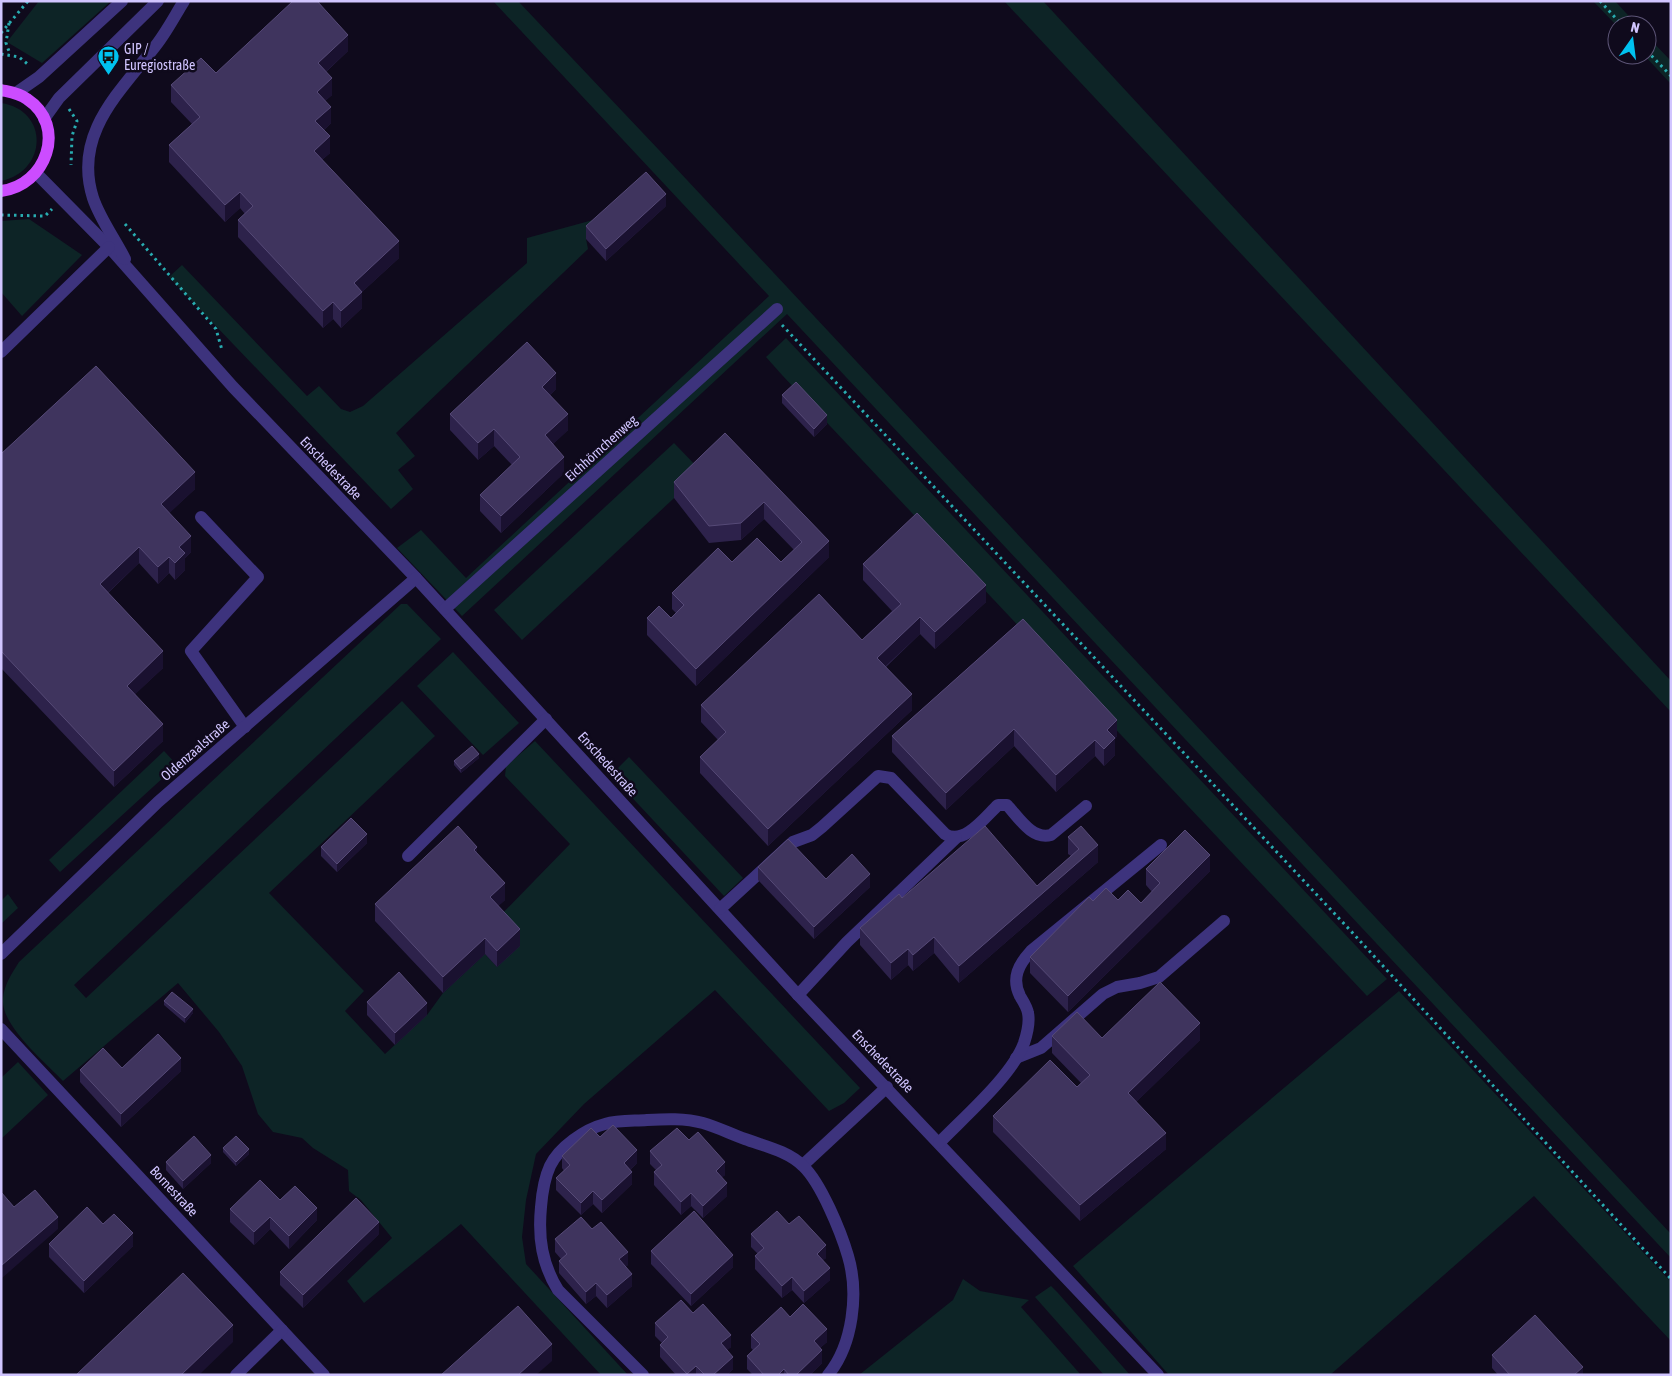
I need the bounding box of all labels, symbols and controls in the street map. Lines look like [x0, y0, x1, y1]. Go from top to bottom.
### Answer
north arrow [1607, 15, 1657, 65]
text: N [1629, 19, 1641, 36]
place label: GIP / Euregiostraße [124, 41, 195, 73]
bus stop icon: GIP / Euregiostraße [96, 45, 120, 76]
street label: Eichhörnchenweg [562, 412, 640, 484]
street label: Enschedestraße [297, 433, 365, 503]
street label: Oldenzaalstraße [157, 716, 233, 784]
street label: Enschedestraße [575, 728, 641, 800]
street label: Enschedestraße [849, 1026, 917, 1096]
street label: Bornestraße [147, 1163, 201, 1219]

